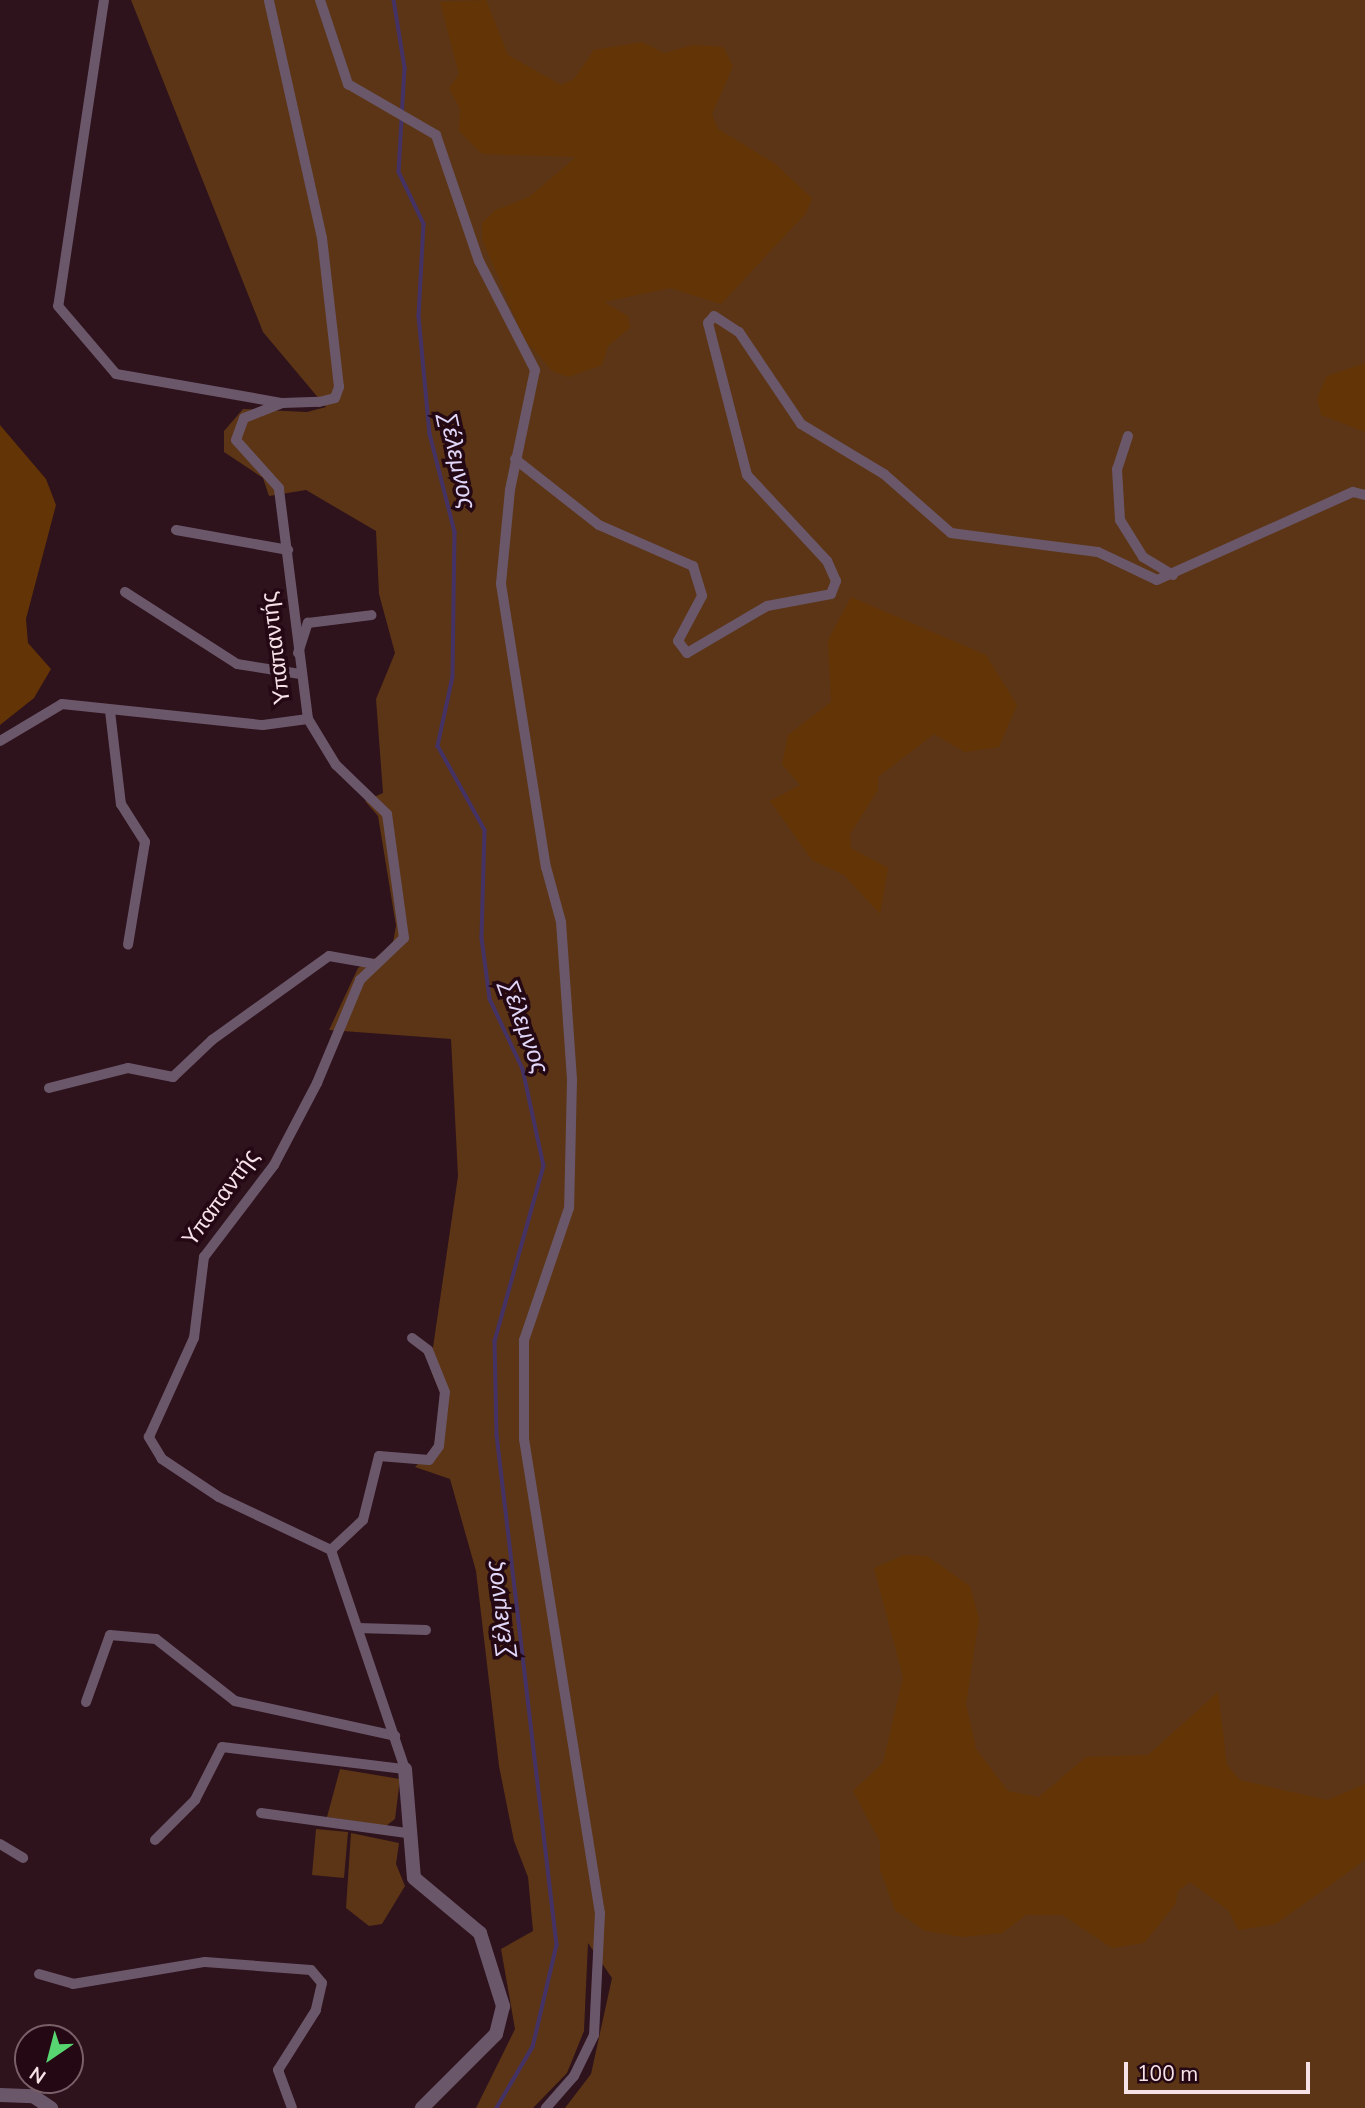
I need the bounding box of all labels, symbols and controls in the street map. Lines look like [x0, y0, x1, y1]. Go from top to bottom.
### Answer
water label: Σέλεμνος [433, 410, 481, 512]
street label: Υπαπαντής [255, 590, 297, 706]
water label: Σέλεμνος [494, 976, 554, 1078]
street label: Υπαπαντής [177, 1144, 265, 1252]
water label: Σέλεμνος [480, 1559, 520, 1659]
north arrow [14, 2024, 84, 2094]
scale bar [1127, 2048, 1312, 2092]
text: N [25, 2060, 51, 2089]
text: 100 m [1137, 2060, 1198, 2088]

